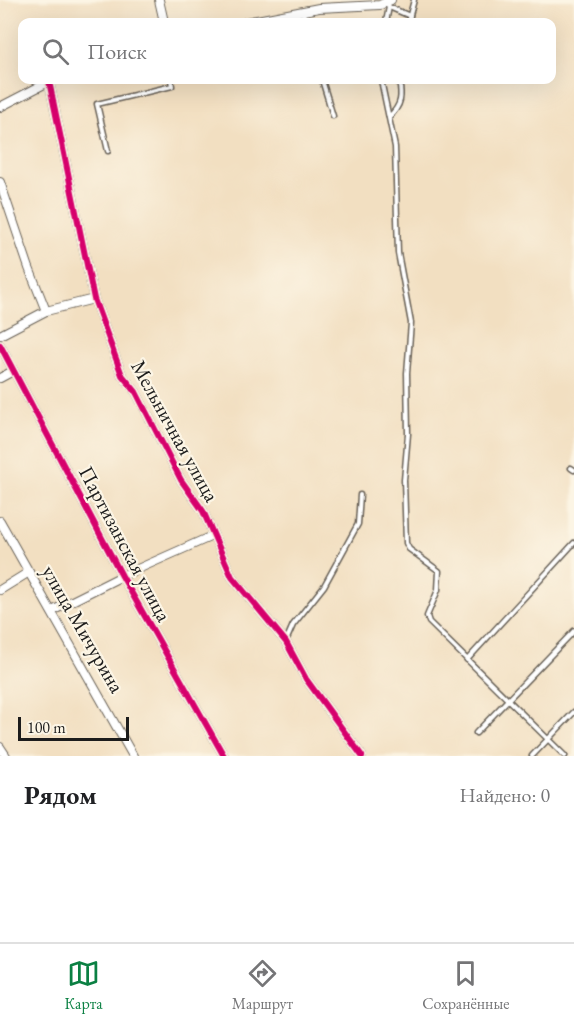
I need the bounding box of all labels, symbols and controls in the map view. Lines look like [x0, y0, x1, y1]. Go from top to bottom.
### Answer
search box [18, 18, 556, 84]
icon: search [39, 35, 72, 68]
text: Поиск [87, 37, 147, 66]
street label: Мельничная улица [125, 355, 226, 507]
street label: Партизанская улица [73, 461, 178, 627]
street label: улица Мичурина [36, 560, 131, 698]
scale bar [18, 714, 129, 742]
text: 100 m [27, 717, 66, 738]
text: Рядом [24, 778, 97, 812]
text: Найдено: 0 [459, 782, 550, 808]
tab: Карта [65, 957, 103, 1014]
tab: Маршрут [232, 957, 293, 1014]
tab: Сохранённые [422, 957, 509, 1014]

